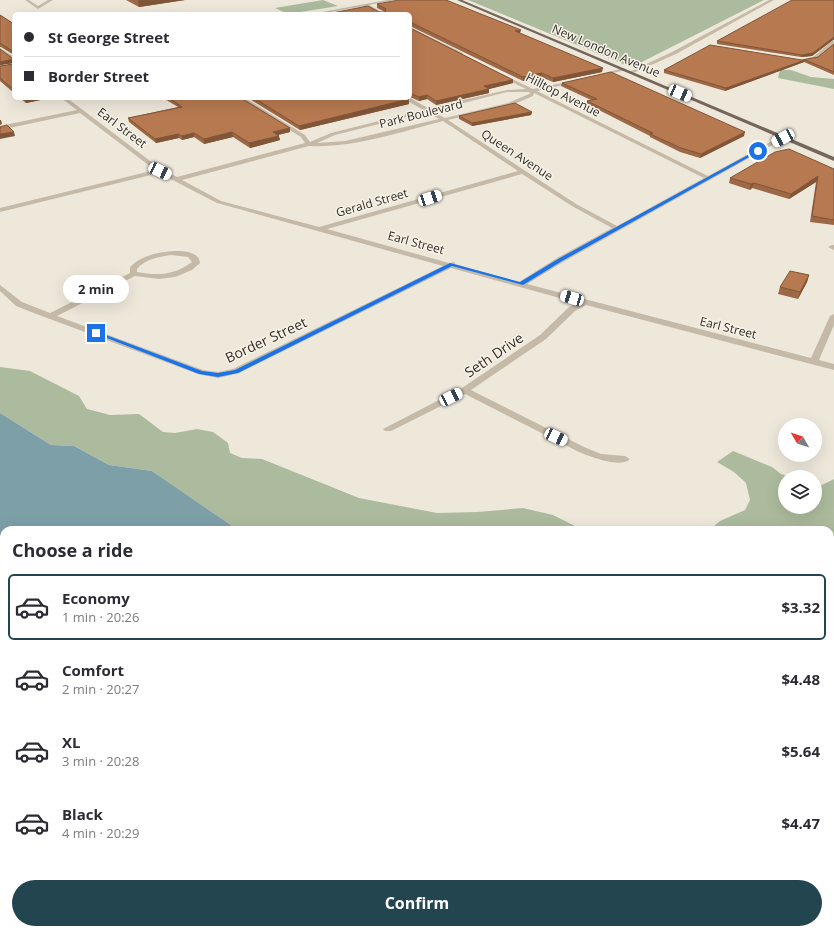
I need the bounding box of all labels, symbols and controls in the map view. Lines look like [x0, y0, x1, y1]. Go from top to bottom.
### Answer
street label: New London Avenue [550, 20, 663, 81]
text: St George Street [48, 27, 170, 47]
text: Border Street [48, 66, 149, 86]
street label: Hilltop Avenue [523, 68, 604, 121]
car [667, 83, 693, 103]
street label: Park Boulevard [377, 95, 464, 132]
street label: Earl Street [94, 103, 151, 152]
street label: Queen Avenue [478, 125, 557, 184]
car [770, 127, 796, 149]
route start [749, 142, 767, 160]
car [147, 160, 173, 182]
street label: Gerald Street [334, 184, 410, 221]
car [417, 189, 443, 207]
street label: Earl Street [386, 227, 446, 258]
callout: 2 min [63, 275, 129, 303]
text: 2 min [78, 280, 114, 298]
car [559, 289, 585, 307]
street label: Border Street [222, 312, 310, 367]
street label: Earl Street [698, 312, 758, 343]
route end [87, 324, 105, 342]
street label: Seth Drive [461, 328, 527, 381]
car [438, 386, 464, 408]
north arrow [778, 418, 822, 462]
map controls [778, 418, 822, 514]
car [543, 426, 569, 448]
button: layers [778, 470, 822, 514]
text: Choose a ride [12, 538, 133, 562]
text: Economy [62, 588, 130, 608]
icon: car [14, 589, 50, 625]
text: $3.32 [781, 597, 820, 617]
text: 1 min · 20:26 [62, 608, 139, 626]
text: Comfort [62, 660, 124, 680]
icon: car [14, 661, 50, 697]
text: $4.48 [781, 669, 820, 689]
text: 2 min · 20:27 [62, 680, 139, 698]
text: XL [62, 732, 80, 752]
icon: car [14, 733, 50, 769]
text: $5.64 [781, 741, 820, 761]
text: 3 min · 20:28 [62, 752, 139, 770]
text: Black [62, 804, 103, 824]
icon: car [14, 805, 50, 841]
text: $4.47 [781, 813, 820, 833]
text: 4 min · 20:29 [62, 824, 139, 842]
button: Confirm [12, 880, 822, 926]

